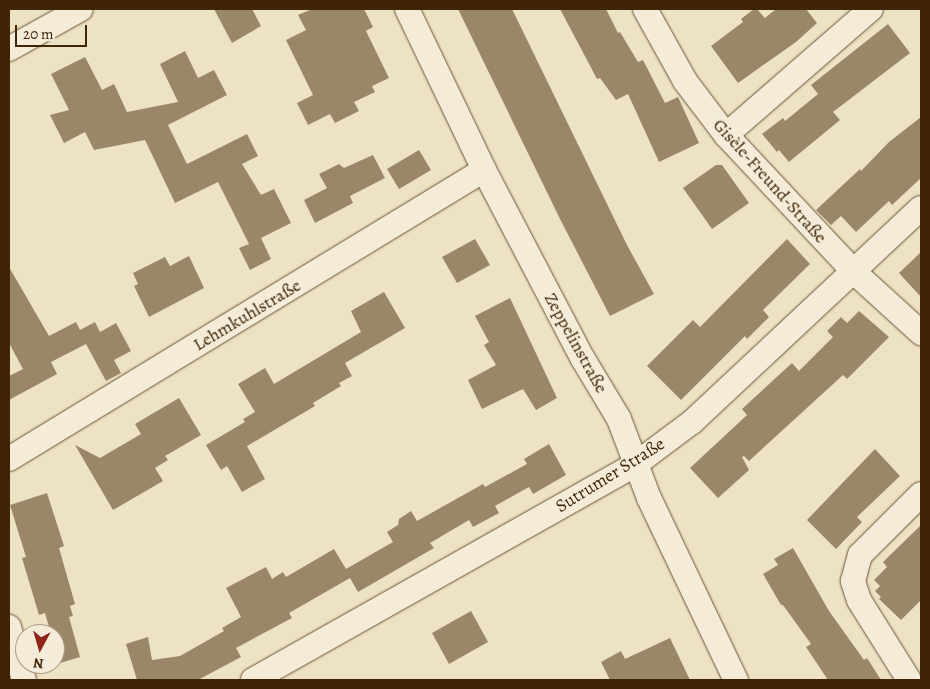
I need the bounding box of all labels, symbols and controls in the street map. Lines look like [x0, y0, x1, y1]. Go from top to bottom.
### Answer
scale bar [18, 15, 90, 47]
text: 20 m [23, 24, 54, 44]
street label: Gisèle-Freund-Straße [709, 114, 831, 248]
street label: Lehmkuhlstraße [189, 274, 305, 356]
street label: Zeppelinstraße [540, 289, 612, 397]
street label: Sutrumer Straße [551, 433, 669, 517]
north arrow [15, 624, 65, 674]
text: N [32, 653, 45, 673]

